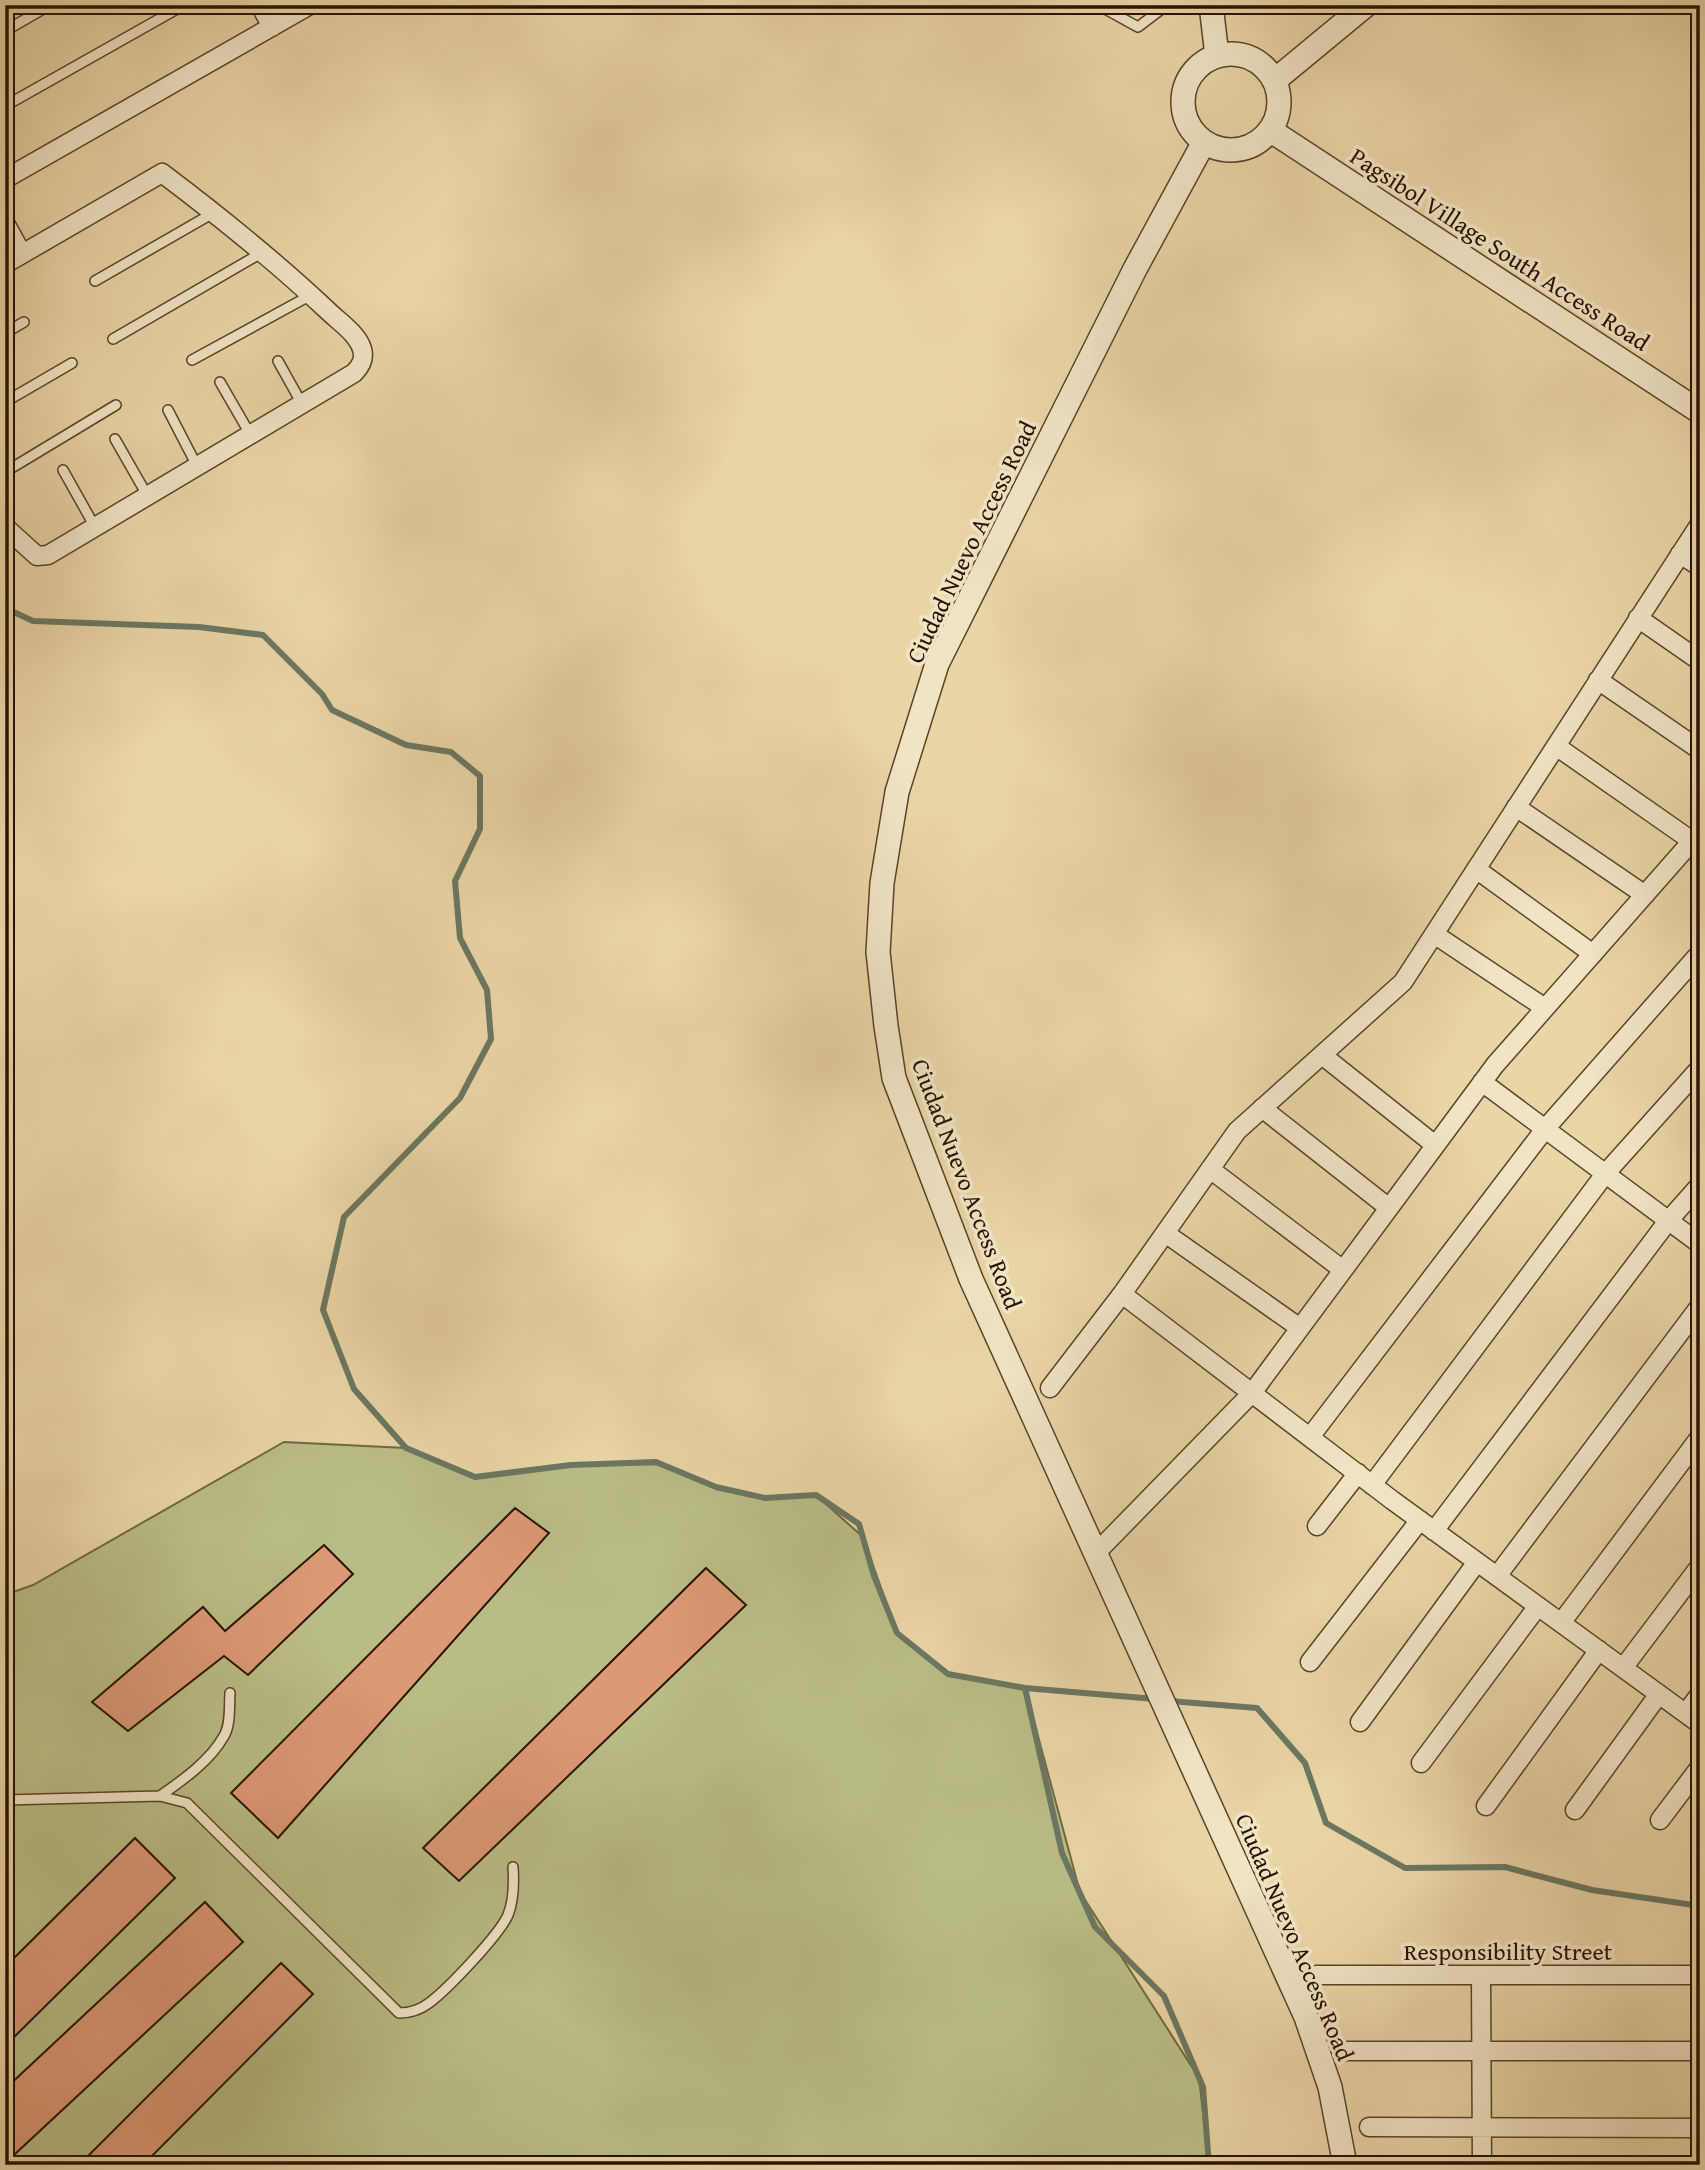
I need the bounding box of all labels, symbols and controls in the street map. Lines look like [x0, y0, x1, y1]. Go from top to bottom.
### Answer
street label: Pagsibol Village South Access Road [1343, 139, 1657, 359]
street label: Ciudad Nuevo Access Road [897, 415, 1045, 669]
street label: Ciudad Nuevo Access Road [903, 1054, 1031, 1314]
street label: Ciudad Nuevo Access Road [1227, 1808, 1363, 2066]
street label: Responsibility Street [1404, 1934, 1613, 1969]

